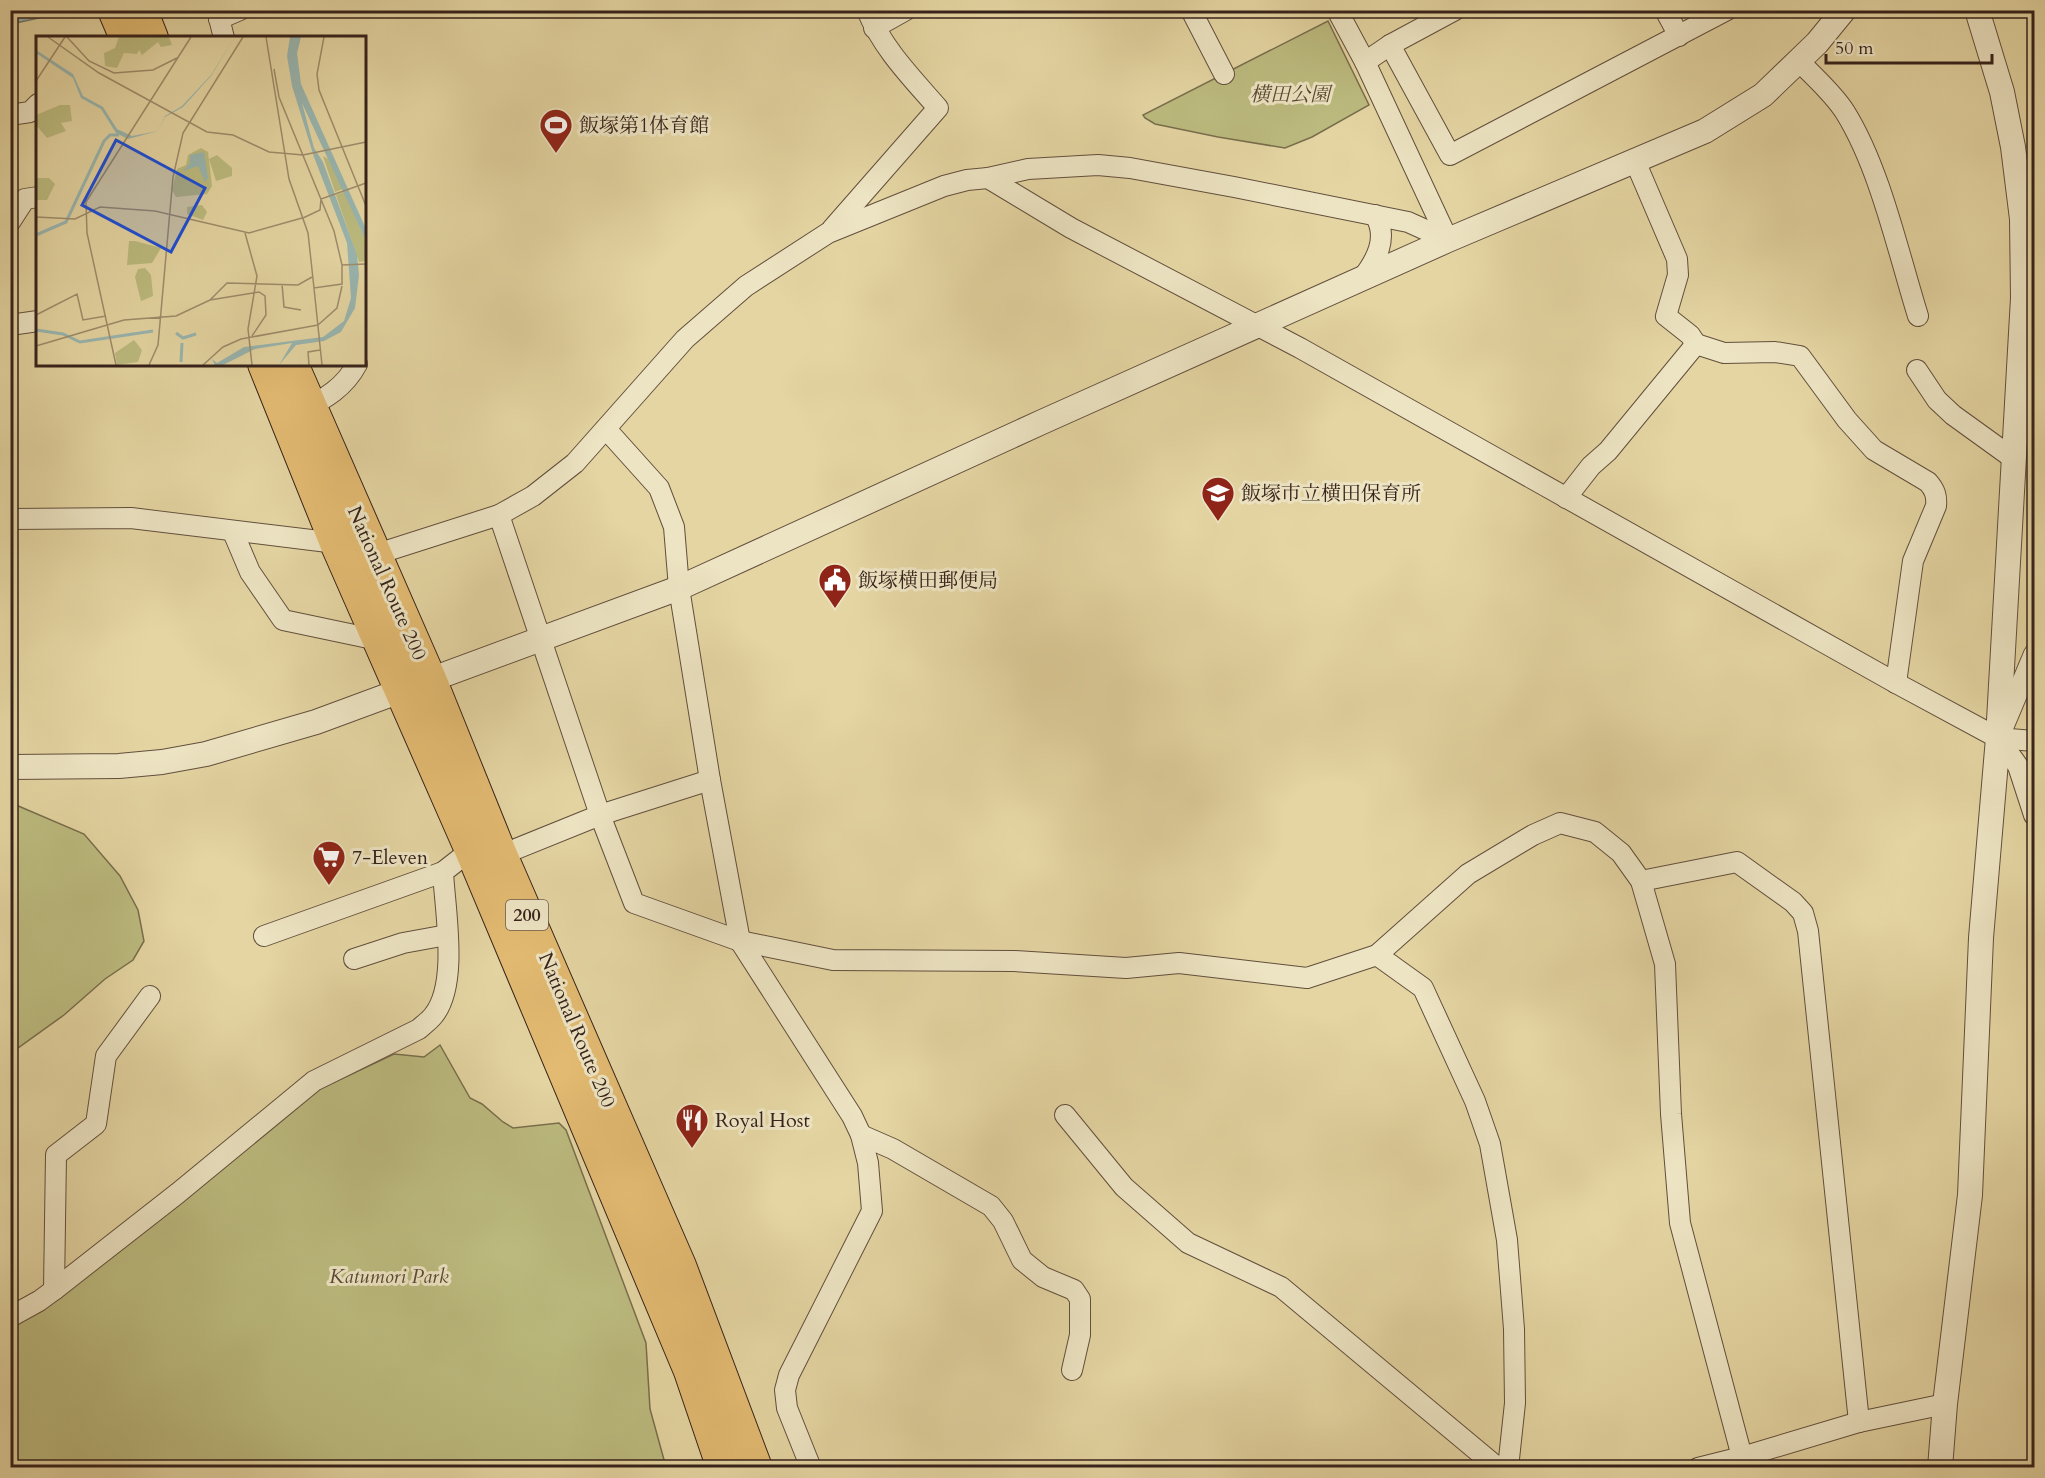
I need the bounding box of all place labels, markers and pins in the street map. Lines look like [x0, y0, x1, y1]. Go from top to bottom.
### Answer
sports icon: 飯塚第1体育館 [538, 107, 574, 154]
place label: 飯塚第1体育館 [579, 112, 709, 139]
school or university icon: 飯塚市立横田保育所 [1200, 475, 1236, 522]
place label: 飯塚市立横田保育所 [1241, 480, 1421, 507]
public building icon: 飯塚横田郵便局 [817, 562, 853, 609]
place label: 飯塚横田郵便局 [858, 567, 998, 594]
supermarket icon: 7-Eleven [311, 839, 347, 886]
place label: 7-Eleven [352, 844, 429, 871]
restaurant icon: Royal Host [674, 1102, 710, 1149]
place label: Royal Host [715, 1107, 811, 1134]

